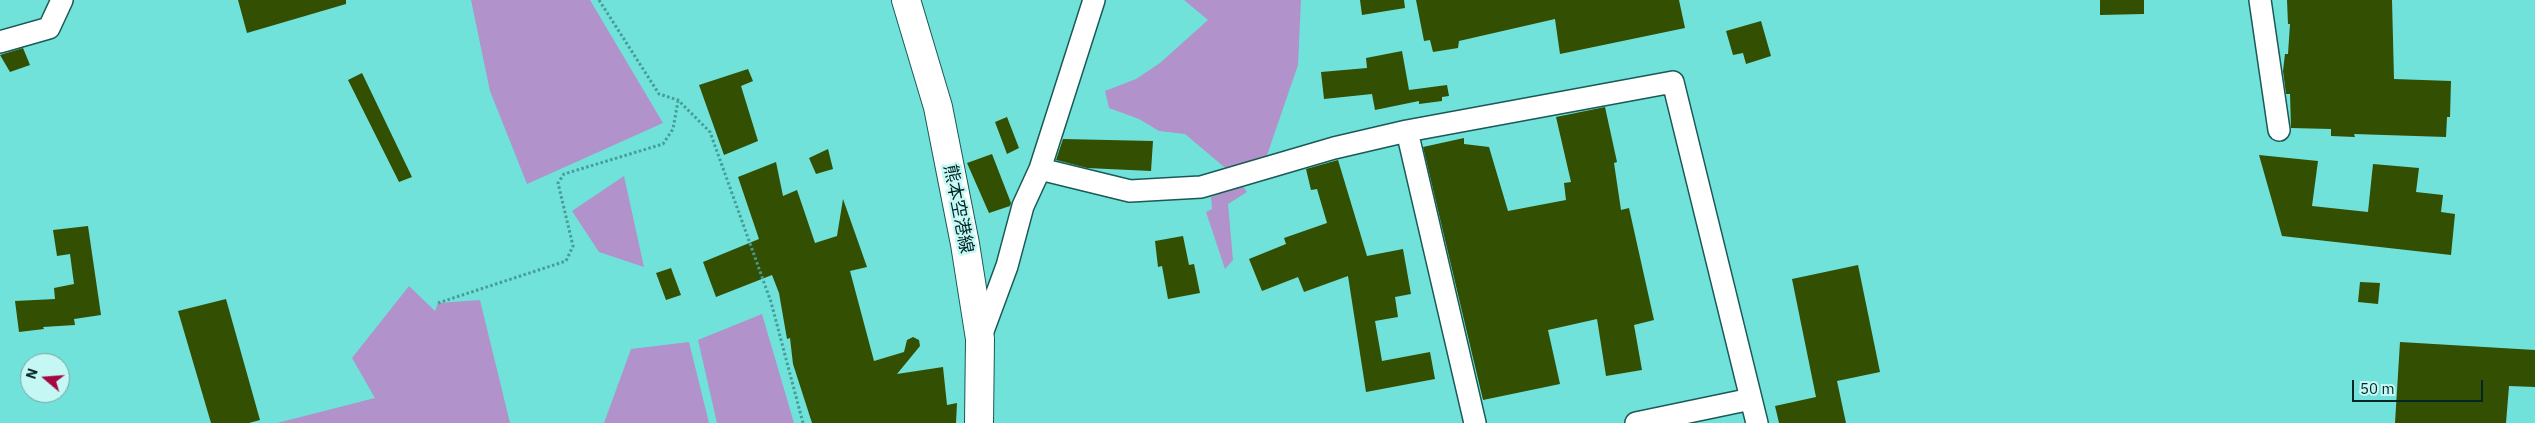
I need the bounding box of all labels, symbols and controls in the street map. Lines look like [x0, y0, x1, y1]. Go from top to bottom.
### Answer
street label: 熊本空港線 [939, 163, 977, 255]
north arrow [20, 353, 70, 403]
text: N [22, 366, 42, 381]
scale bar [2355, 370, 2486, 402]
text: 50 m [2360, 379, 2395, 398]

